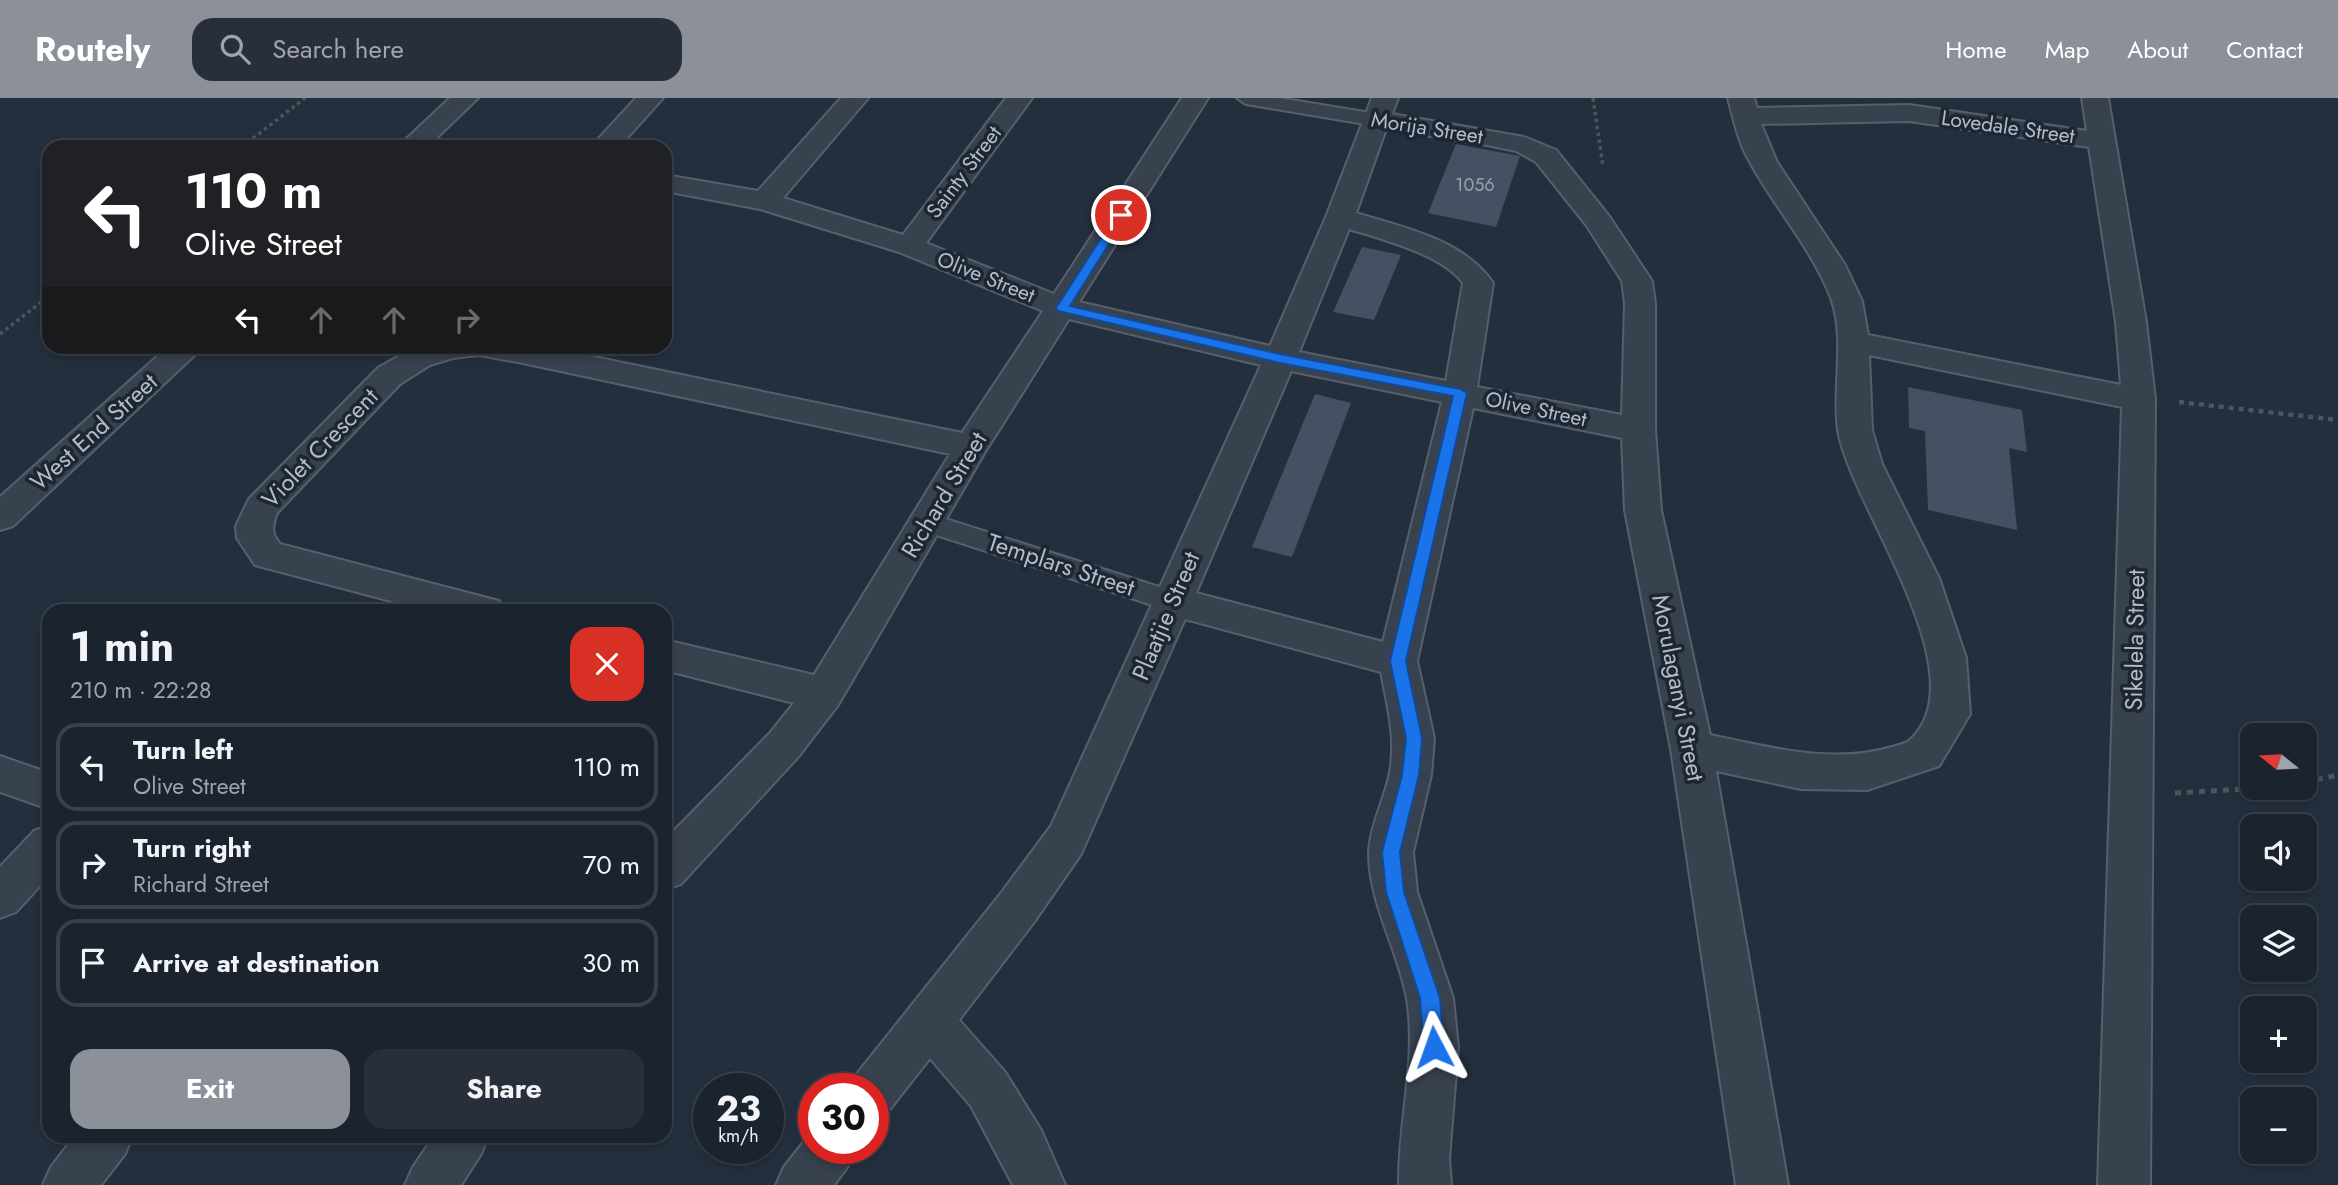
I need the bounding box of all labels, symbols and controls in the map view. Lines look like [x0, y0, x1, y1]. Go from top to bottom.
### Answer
search box [192, 18, 682, 81]
text: Routely [35, 26, 150, 73]
icon: search [216, 30, 254, 68]
text: Search here [272, 30, 404, 68]
text: Home [1945, 32, 2007, 67]
text: Map [2045, 32, 2089, 67]
text: About [2127, 32, 2188, 67]
text: Contact [2226, 32, 2303, 67]
street label: Lovedale Street [1939, 103, 2077, 151]
street label: Morija Street [1369, 104, 1485, 152]
street label: Sainty Street [919, 120, 1009, 224]
text: 110 m [185, 156, 322, 226]
icon: left [70, 168, 161, 259]
house number: 1056 [1455, 172, 1495, 198]
pin [1091, 185, 1151, 245]
icon: arrive [1102, 196, 1140, 234]
text: Olive Street [185, 221, 342, 267]
street label: Olive Street [933, 244, 1039, 310]
icon: left [229, 301, 267, 339]
icon: ahead [302, 301, 340, 339]
icon: ahead [375, 301, 413, 339]
icon: right [448, 301, 486, 339]
street label: West End Street [22, 365, 165, 498]
street label: Violet Crescent [253, 380, 386, 515]
street label: Olive Street [1482, 384, 1590, 434]
street label: Richard Street [892, 425, 995, 564]
street label: Templars Street [983, 524, 1140, 605]
street label: Plaatjie Street [1123, 546, 1208, 686]
street label: Sikelela Street [2116, 569, 2153, 711]
street label: Morulaganyi Street [1643, 592, 1714, 784]
text: 1 min [70, 616, 174, 677]
button: close [570, 627, 644, 701]
text: 210 m · 22:28 [70, 673, 212, 707]
north arrow [2240, 723, 2317, 800]
map controls [2240, 723, 2317, 1164]
text: Turn left [133, 731, 233, 769]
icon: left [74, 748, 112, 786]
text: 110 m [573, 748, 640, 786]
text: Olive Street [133, 769, 246, 803]
button: sound [2240, 814, 2317, 891]
text: Turn right [133, 829, 251, 867]
icon: right [74, 846, 112, 884]
text: 70 m [583, 846, 640, 884]
text: Richard Street [133, 867, 269, 901]
button: layers [2240, 905, 2317, 982]
icon: arrive [74, 944, 112, 982]
text: Arrive at destination [133, 944, 380, 982]
text: 30 m [582, 944, 640, 982]
button: + [2240, 996, 2317, 1073]
position arrow [1397, 1010, 1471, 1084]
button: Exit [70, 1049, 350, 1129]
button: Share [364, 1049, 644, 1129]
speed limit sign: 30 [798, 1073, 889, 1164]
text: 23 [716, 1084, 761, 1134]
button: − [2240, 1087, 2317, 1164]
text: km/h [718, 1123, 759, 1149]

